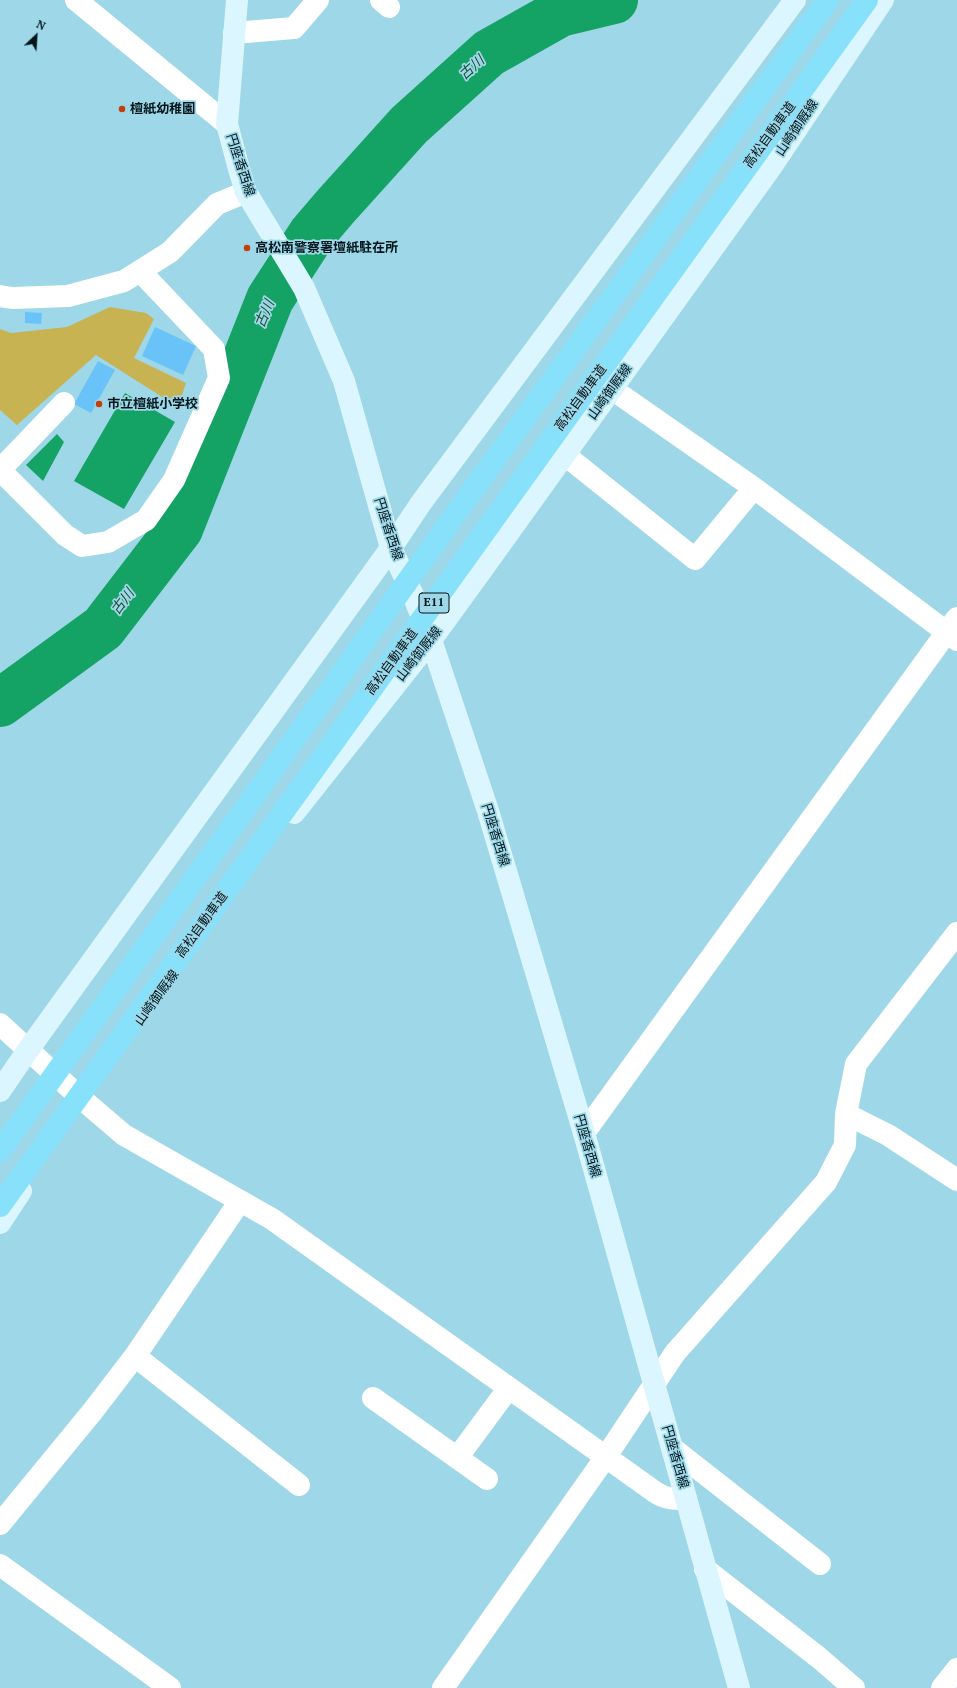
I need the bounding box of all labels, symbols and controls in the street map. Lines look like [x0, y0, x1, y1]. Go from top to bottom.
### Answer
north arrow [16, 16, 56, 56]
text: N [34, 17, 48, 33]
water label: 古川 [456, 52, 488, 84]
street label: 山崎御厩線 [772, 97, 822, 159]
street label: 高松自動車道 [741, 99, 799, 171]
place label: 檀紙幼稚園 [130, 101, 195, 117]
marker: 檀紙幼稚園 [117, 104, 127, 114]
street label: 円座香西線 [223, 132, 257, 198]
place label: 高松南警察署壇紙駐在所 [255, 240, 398, 256]
marker: 高松南警察署壇紙駐在所 [242, 243, 252, 253]
water label: 古川 [252, 298, 278, 330]
street label: 山崎御厩線 [585, 361, 635, 423]
street label: 高松自動車道 [552, 362, 610, 434]
place label: 市立檀紙小学校 [107, 396, 198, 412]
marker: 市立檀紙小学校 [94, 399, 104, 409]
street label: 円座香西線 [371, 496, 405, 562]
water label: 古川 [108, 586, 138, 618]
road number: E11 [419, 593, 449, 613]
street label: 山崎御厩線 [393, 624, 445, 684]
street label: 高松自動車道 [363, 626, 421, 698]
street label: 円座香西線 [478, 802, 512, 868]
street label: 高松自動車道 [173, 889, 231, 961]
street label: 山崎御厩線 [132, 967, 182, 1029]
street label: 円座香西線 [571, 1113, 603, 1179]
street label: 円座香西線 [659, 1424, 691, 1490]

